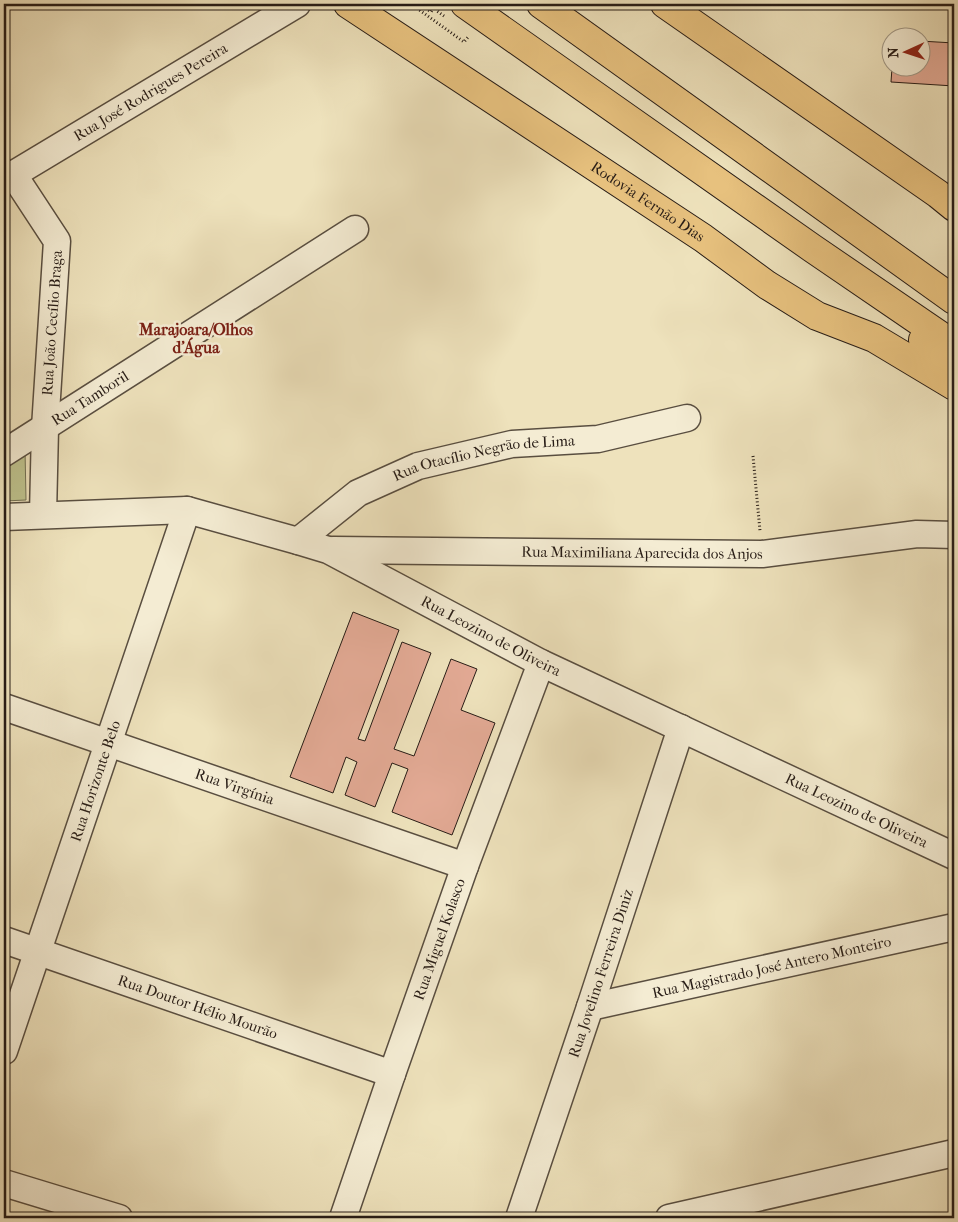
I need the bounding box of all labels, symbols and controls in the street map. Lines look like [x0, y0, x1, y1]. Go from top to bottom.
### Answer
north arrow [880, 28, 930, 78]
street label: Rua José Rodrigues Pereira [70, 38, 232, 145]
text: N [885, 47, 902, 58]
street label: Rodovia Fernão Dias [587, 158, 708, 246]
street label: Rua João Cecílio Braga [38, 249, 66, 396]
district label: Marajoara/Olhos d'Água [138, 320, 253, 358]
street label: Rua Tamboril [48, 367, 132, 429]
street label: Rua Otacílio Negrão de Lima [390, 431, 576, 485]
street label: Rua Maximiliana Aparecida dos Anjos [521, 543, 763, 563]
street label: Rua Leozino de Oliveira [418, 592, 565, 680]
street label: Rua Horizonte Belo [66, 718, 124, 844]
street label: Rua Virgínia [193, 765, 278, 809]
street label: Rua Leozino de Oliveira [782, 769, 932, 852]
street label: Rua Miguel Kolasco [410, 875, 469, 1002]
street label: Rua Jovelino Ferreira Diniz [565, 886, 637, 1060]
street label: Rua Magistrado José Antero Monteiro [651, 932, 893, 1002]
street label: Rua Doutor Hélio Mourão [115, 971, 280, 1043]

